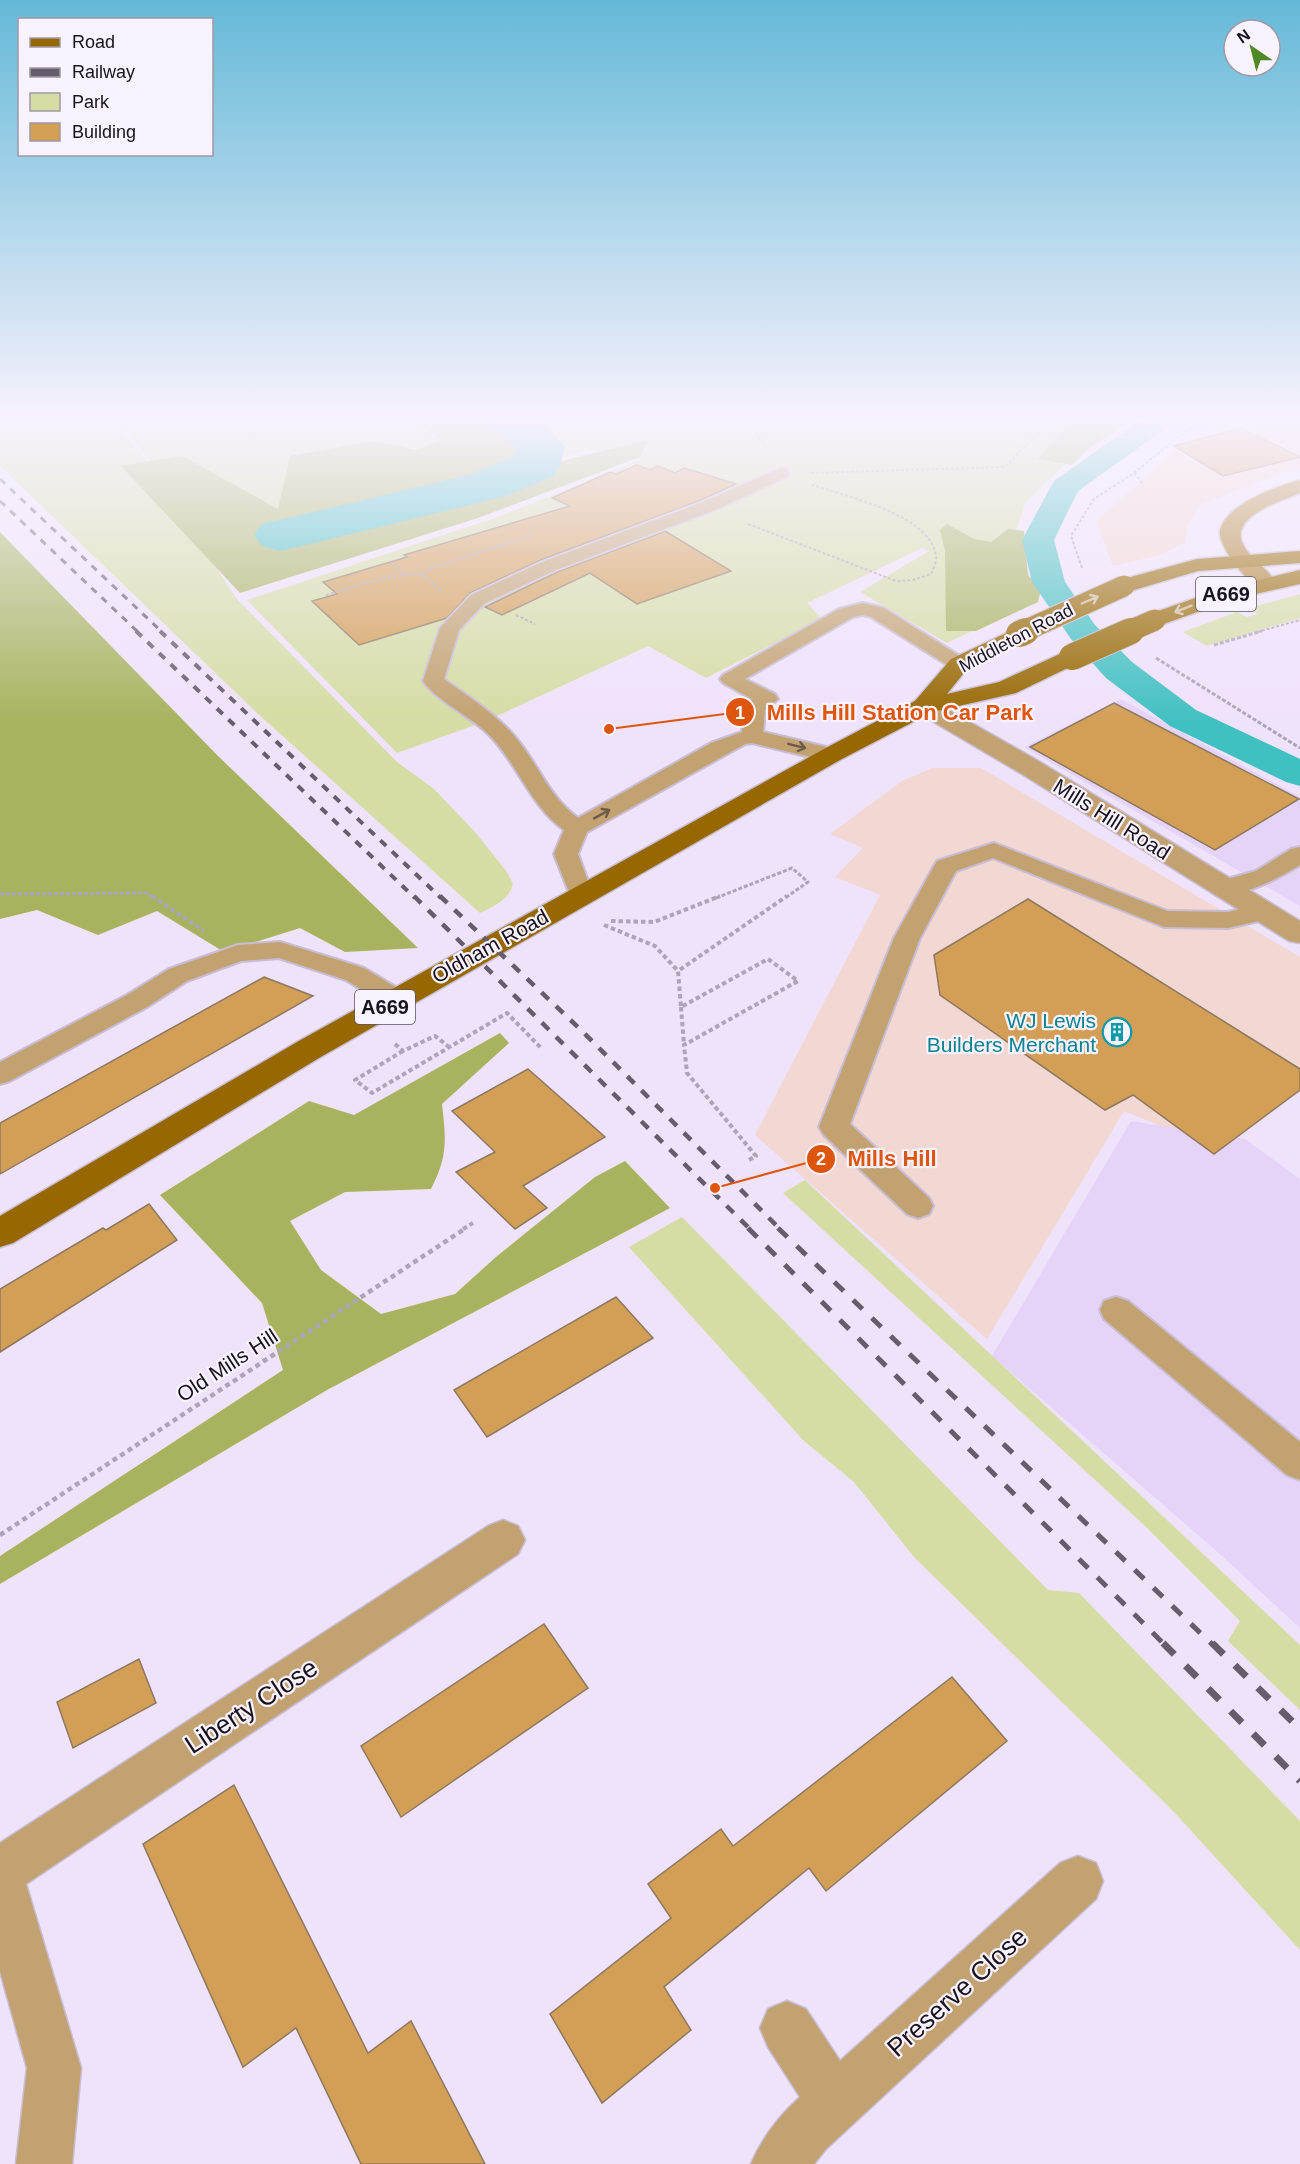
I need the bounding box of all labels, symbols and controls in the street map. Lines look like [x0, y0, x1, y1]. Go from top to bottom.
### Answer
legend [18, 18, 213, 156]
north arrow [1222, 18, 1282, 78]
text: N [1234, 26, 1253, 46]
text: Road [72, 32, 115, 52]
text: Railway [72, 62, 135, 82]
text: Park [72, 92, 110, 112]
text: Building [72, 122, 136, 142]
road number: A669 [1196, 577, 1256, 611]
one-way arrow [1080, 594, 1099, 605]
street label: Middleton Road [956, 600, 1076, 676]
one-way arrow [1174, 604, 1193, 615]
callout: Mills Hill Station Car Park [725, 692, 1046, 732]
text: Mills Hill Station Car Park [767, 700, 1034, 725]
text: 1 [735, 703, 745, 723]
one-way arrow [787, 741, 806, 752]
street label: Mills Hill Road [1049, 774, 1175, 864]
one-way arrow [593, 808, 610, 820]
street label: Oldham Road [428, 905, 552, 987]
road number: A669 [355, 990, 415, 1024]
place label: WJ Lewis Builders Merchant [927, 1009, 1096, 1056]
building icon: WJ Lewis Builders Merchant [1101, 1016, 1133, 1048]
callout: Mills Hill [806, 1139, 949, 1179]
text: Mills Hill [847, 1146, 937, 1171]
text: 2 [816, 1149, 826, 1169]
street label: Old Mills Hill [172, 1324, 282, 1406]
street label: Liberty Close [179, 1652, 323, 1760]
street label: Preserve Close [881, 1921, 1033, 2063]

